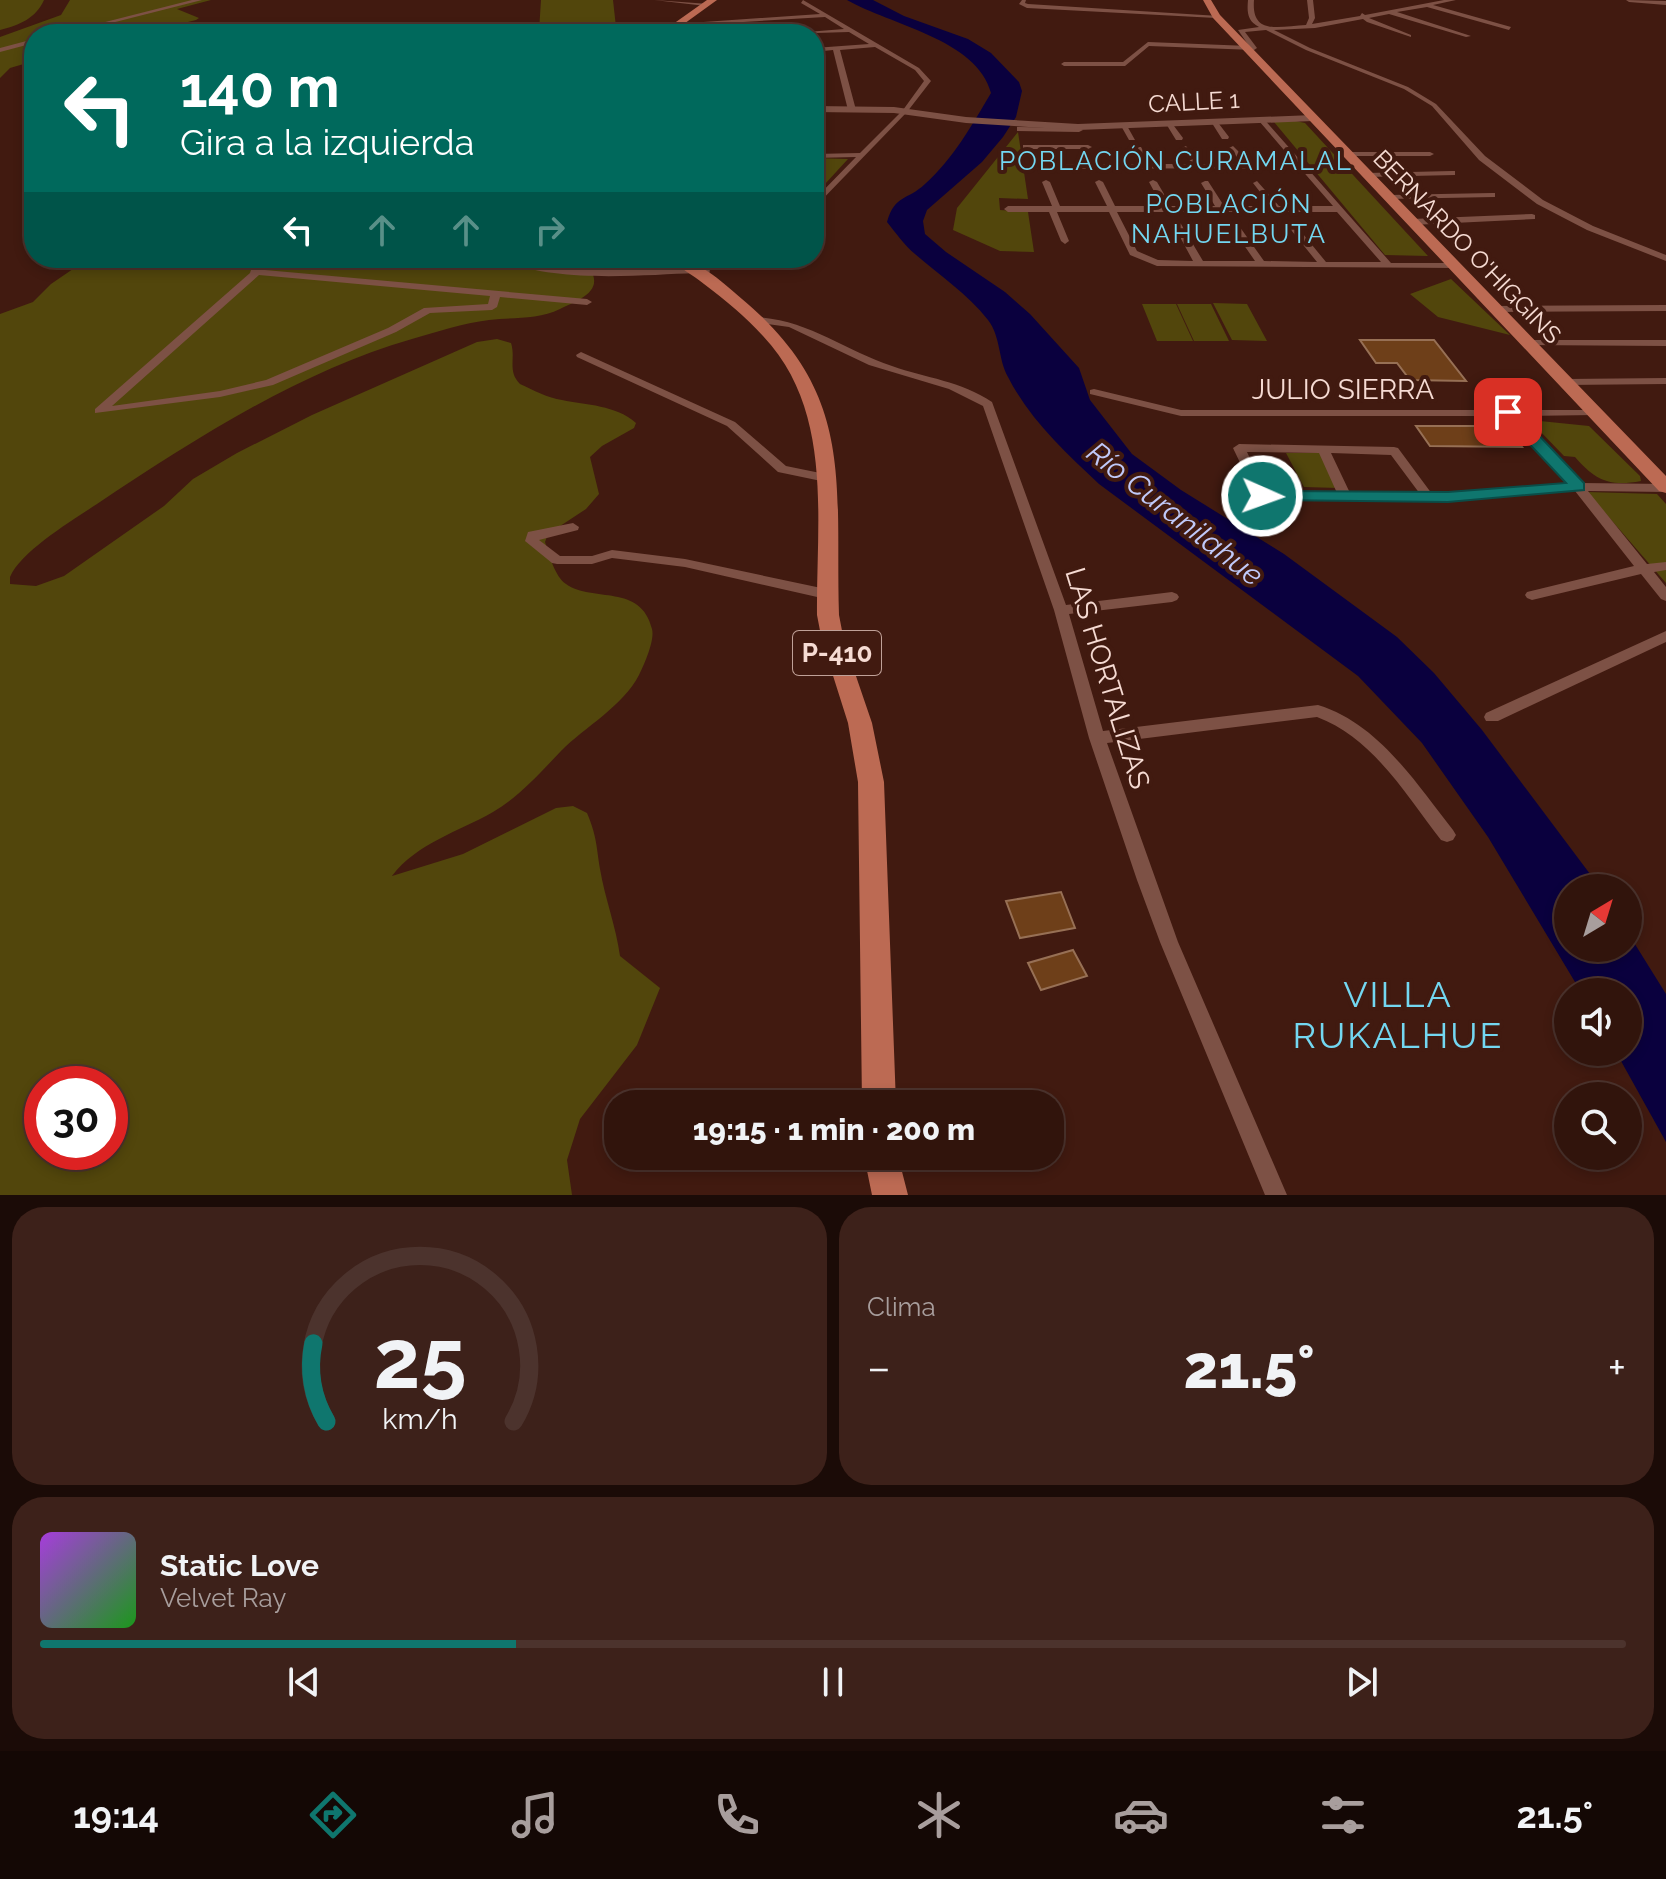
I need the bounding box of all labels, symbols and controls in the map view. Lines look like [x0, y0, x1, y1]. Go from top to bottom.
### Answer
text: 140 m [180, 54, 340, 120]
icon: left [48, 56, 152, 160]
street label: CALLE 1 [1148, 85, 1240, 118]
text: Gira a la izquierda [180, 121, 474, 163]
street label: BERNARDO O'HIGGINS [1367, 144, 1567, 349]
district label: POBLACIÓN CURAMALAL [999, 145, 1353, 176]
district label: POBLACIÓN NAHUELBUTA [1131, 188, 1327, 249]
icon: left [276, 208, 320, 252]
icon: ahead [360, 208, 404, 252]
icon: ahead [444, 208, 488, 252]
icon: right [528, 208, 572, 252]
street label: JULIO SIERRA [1252, 373, 1434, 406]
pin [1474, 378, 1542, 446]
icon: arrive [1486, 390, 1530, 434]
water label: Río Curanilahue [1081, 434, 1270, 593]
position arrow [1220, 454, 1304, 538]
street label: LAS HORTALIZAS [1058, 564, 1157, 793]
road number: P-410 [793, 631, 881, 675]
north arrow [1554, 874, 1642, 962]
map controls [1554, 874, 1642, 1170]
district label: VILLA RUKALHUE [1293, 973, 1503, 1056]
button: sound [1554, 978, 1642, 1066]
speed limit sign: 30 [24, 1066, 128, 1170]
button: search [1554, 1082, 1642, 1170]
text: 19:15 · 1 min · 200 m [693, 1112, 975, 1147]
text: Clima [867, 1292, 936, 1322]
text: 25 [373, 1310, 466, 1407]
text: 21.5° [1184, 1332, 1315, 1402]
text: − [867, 1342, 891, 1393]
text: + [1608, 1342, 1626, 1393]
text: km/h [382, 1402, 457, 1436]
text: Static Love [160, 1548, 319, 1583]
text: Velvet Ray [160, 1583, 286, 1613]
icon: previous [282, 1660, 326, 1704]
icon: pause [811, 1660, 855, 1704]
icon: next [1340, 1660, 1384, 1704]
icon: directions [305, 1787, 361, 1843]
icon: music [507, 1787, 563, 1843]
icon: phone [709, 1787, 765, 1843]
icon: climate [911, 1787, 967, 1843]
icon: car [1113, 1787, 1169, 1843]
icon: filters [1315, 1787, 1371, 1843]
text: 19:14 [73, 1794, 159, 1836]
text: 21.5° [1517, 1794, 1593, 1836]

